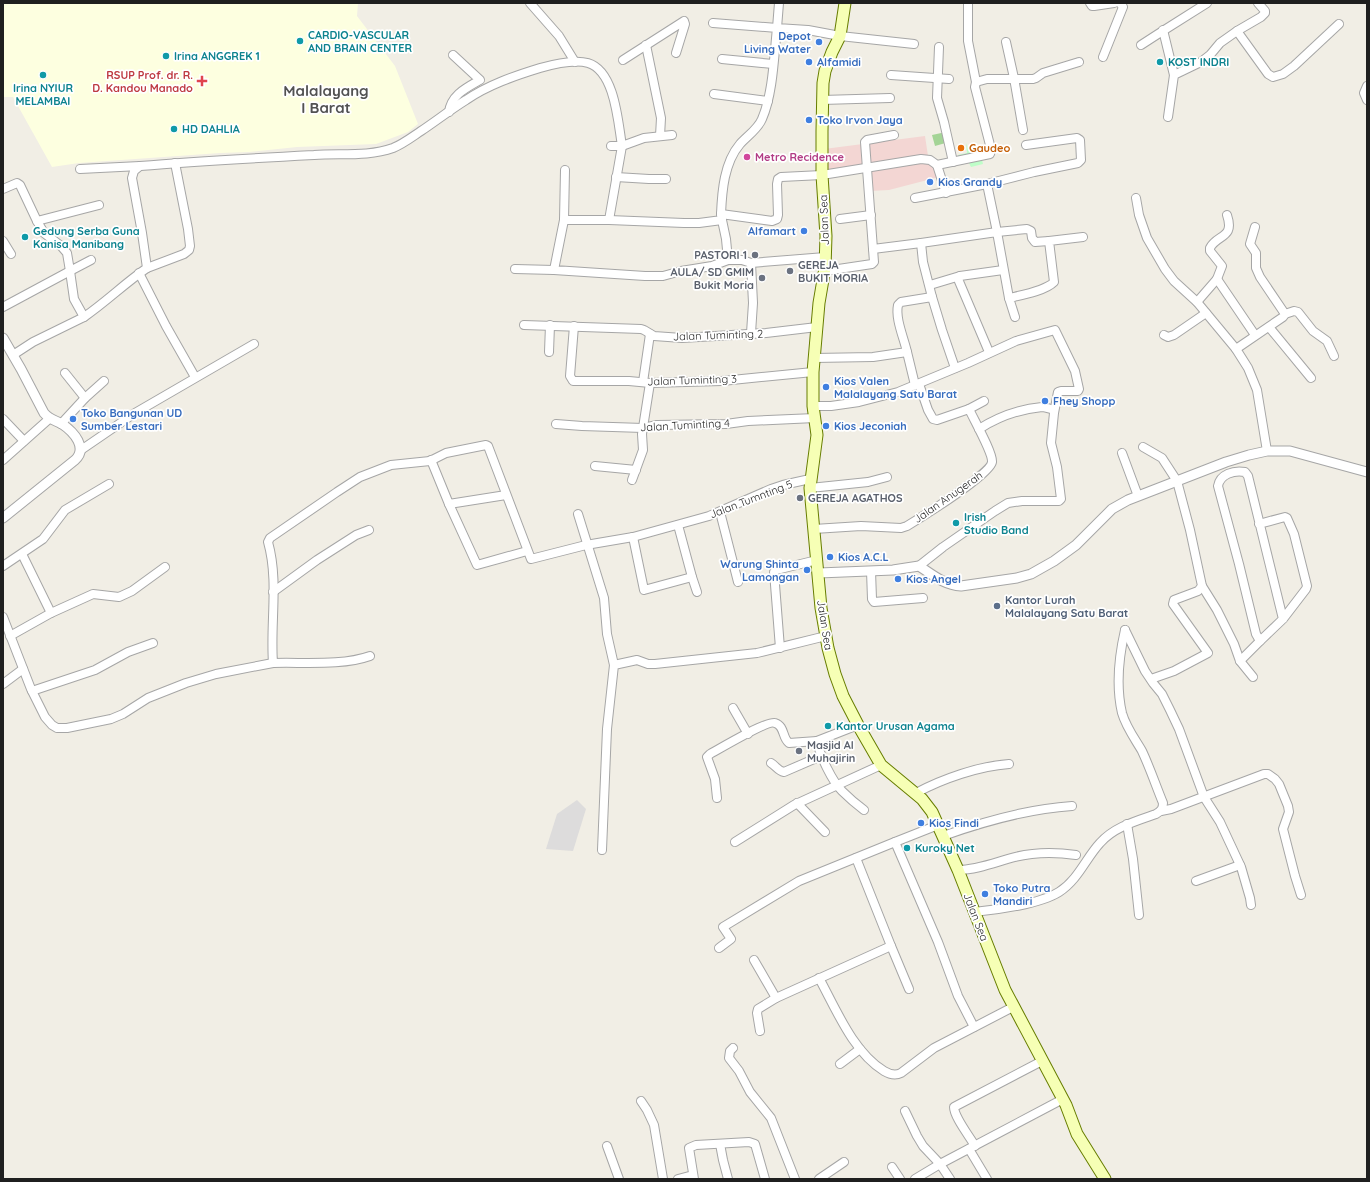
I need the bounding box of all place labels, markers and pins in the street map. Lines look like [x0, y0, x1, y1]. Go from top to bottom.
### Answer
place label: CARDIO-VASCULAR AND BRAIN CENTER [308, 28, 412, 55]
place label: Depot Living Water [744, 29, 811, 56]
marker: CARDIO-VASCULAR AND BRAIN CENTER [295, 36, 305, 46]
marker: Depot Living Water [814, 37, 824, 47]
place label: Irina ANGGREK 1 [174, 49, 260, 63]
marker: Irina ANGGREK 1 [161, 51, 171, 61]
place label: Alfamidi [817, 55, 861, 69]
place label: KOST INDRI [1168, 55, 1229, 69]
marker: Alfamidi [804, 57, 814, 67]
marker: KOST INDRI [1155, 57, 1165, 67]
place label: RSUP Prof. dr. R. D. Kandou Manado [92, 68, 193, 95]
marker: Irina NYIUR MELAMBAI [38, 70, 48, 80]
marker: RSUP Prof. dr. R. D. Kandou Manado [196, 75, 208, 87]
place label: Irina NYIUR MELAMBAI [13, 81, 73, 108]
place label: Toko Irvon Jaya [817, 113, 903, 127]
marker: Toko Irvon Jaya [804, 115, 814, 125]
place label: HD DAHLIA [182, 122, 240, 136]
marker: HD DAHLIA [169, 124, 179, 134]
place label: Gaudeo [969, 141, 1010, 155]
marker: Gaudeo [956, 143, 966, 153]
place label: Metro Recidence [755, 150, 844, 164]
marker: Metro Recidence [742, 152, 752, 162]
place label: Kios Grandy [938, 175, 1002, 189]
marker: Kios Grandy [925, 177, 935, 187]
place label: Gedung Serba Guna Kanisa Manibang [33, 224, 140, 251]
place label: Alfamart [748, 224, 796, 238]
marker: Alfamart [799, 226, 809, 236]
marker: Gedung Serba Guna Kanisa Manibang [20, 232, 30, 242]
place label: PASTORI 1 [694, 248, 747, 262]
marker: PASTORI 1 [750, 250, 760, 260]
place label: GEREJA BUKIT MORIA [798, 258, 868, 285]
place label: AULA/ SD GMIM Bukit Moria [671, 265, 754, 292]
marker: GEREJA BUKIT MORIA [785, 266, 795, 276]
marker: AULA/ SD GMIM Bukit Moria [757, 273, 767, 283]
place label: Kios Valen Malalayang Satu Barat [834, 374, 957, 401]
marker: Kios Valen Malalayang Satu Barat [821, 382, 831, 392]
place label: Fhey Shopp [1053, 394, 1115, 408]
marker: Fhey Shopp [1040, 396, 1050, 406]
place label: Toko Bangunan UD Sumber Lestari [81, 406, 182, 433]
marker: Toko Bangunan UD Sumber Lestari [68, 414, 78, 424]
place label: Kios Jeconiah [834, 419, 907, 433]
marker: Kios Jeconiah [821, 421, 831, 431]
place label: GEREJA AGATHOS [808, 491, 903, 505]
marker: GEREJA AGATHOS [795, 493, 805, 503]
place label: Irish Studio Band [964, 510, 1029, 537]
marker: Irish Studio Band [951, 518, 961, 528]
place label: Kios A.C.L [838, 550, 889, 564]
marker: Kios A.C.L [825, 552, 835, 562]
place label: Warung Shinta Lamongan [720, 557, 799, 584]
marker: Warung Shinta Lamongan [802, 565, 812, 575]
place label: Kios Angel [906, 572, 961, 586]
marker: Kios Angel [893, 574, 903, 584]
place label: Kantor Lurah Malalayang Satu Barat [1005, 593, 1128, 620]
marker: Kantor Lurah Malalayang Satu Barat [992, 601, 1002, 611]
place label: Kantor Urusan Agama [836, 719, 955, 733]
marker: Kantor Urusan Agama [823, 721, 833, 731]
place label: Masjid Al Muhajirin [807, 738, 855, 765]
marker: Masjid Al Muhajirin [794, 746, 804, 756]
place label: Kios Findi [929, 816, 979, 830]
marker: Kios Findi [916, 818, 926, 828]
place label: Kuroky Net [915, 841, 975, 855]
marker: Kuroky Net [902, 843, 912, 853]
place label: Toko Putra Mandiri [993, 881, 1051, 908]
marker: Toko Putra Mandiri [980, 889, 990, 899]

